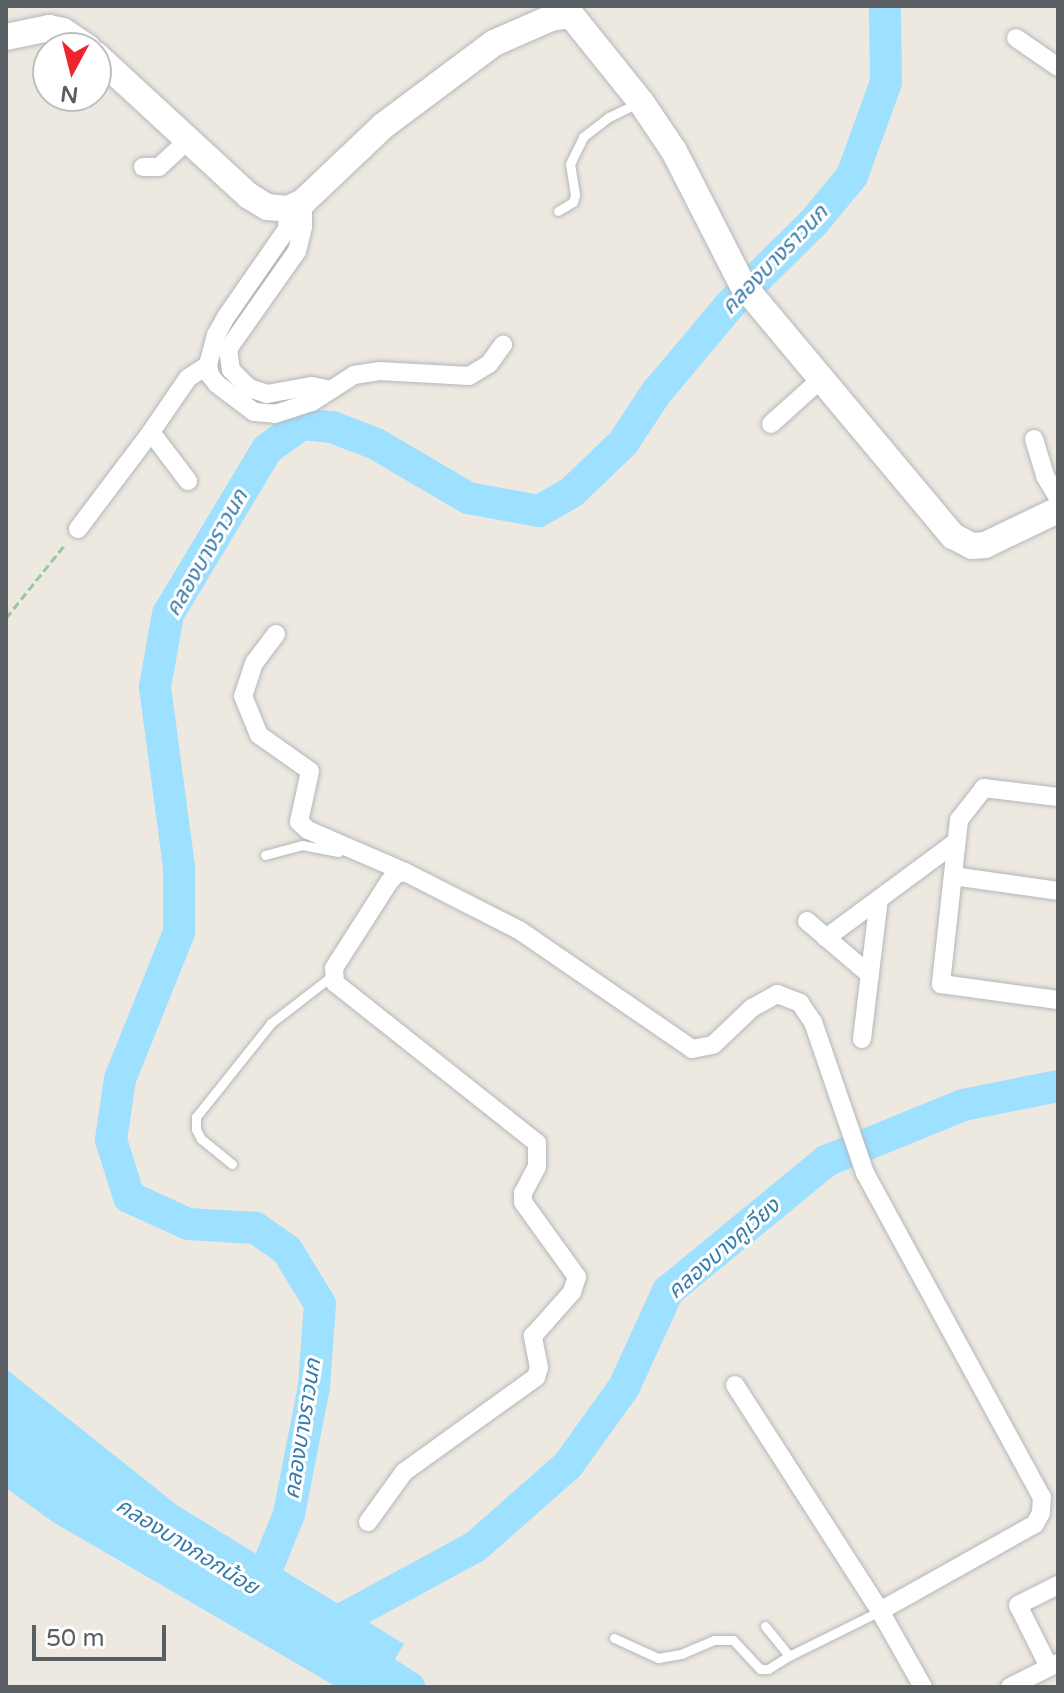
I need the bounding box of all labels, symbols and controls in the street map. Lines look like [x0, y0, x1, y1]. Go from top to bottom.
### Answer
north arrow [32, 32, 112, 112]
text: N [59, 80, 80, 108]
water label: คลองบางราวนก [716, 200, 834, 320]
water label: คลองบางราวนก [160, 485, 254, 621]
water label: คลองบางคูเวียง [662, 1193, 786, 1305]
water label: คลองบางราวนก [279, 1357, 327, 1501]
water label: คลองบางกอกน้อย [111, 1493, 263, 1601]
scale bar [36, 1609, 170, 1659]
text: 50 m [46, 1624, 104, 1653]

